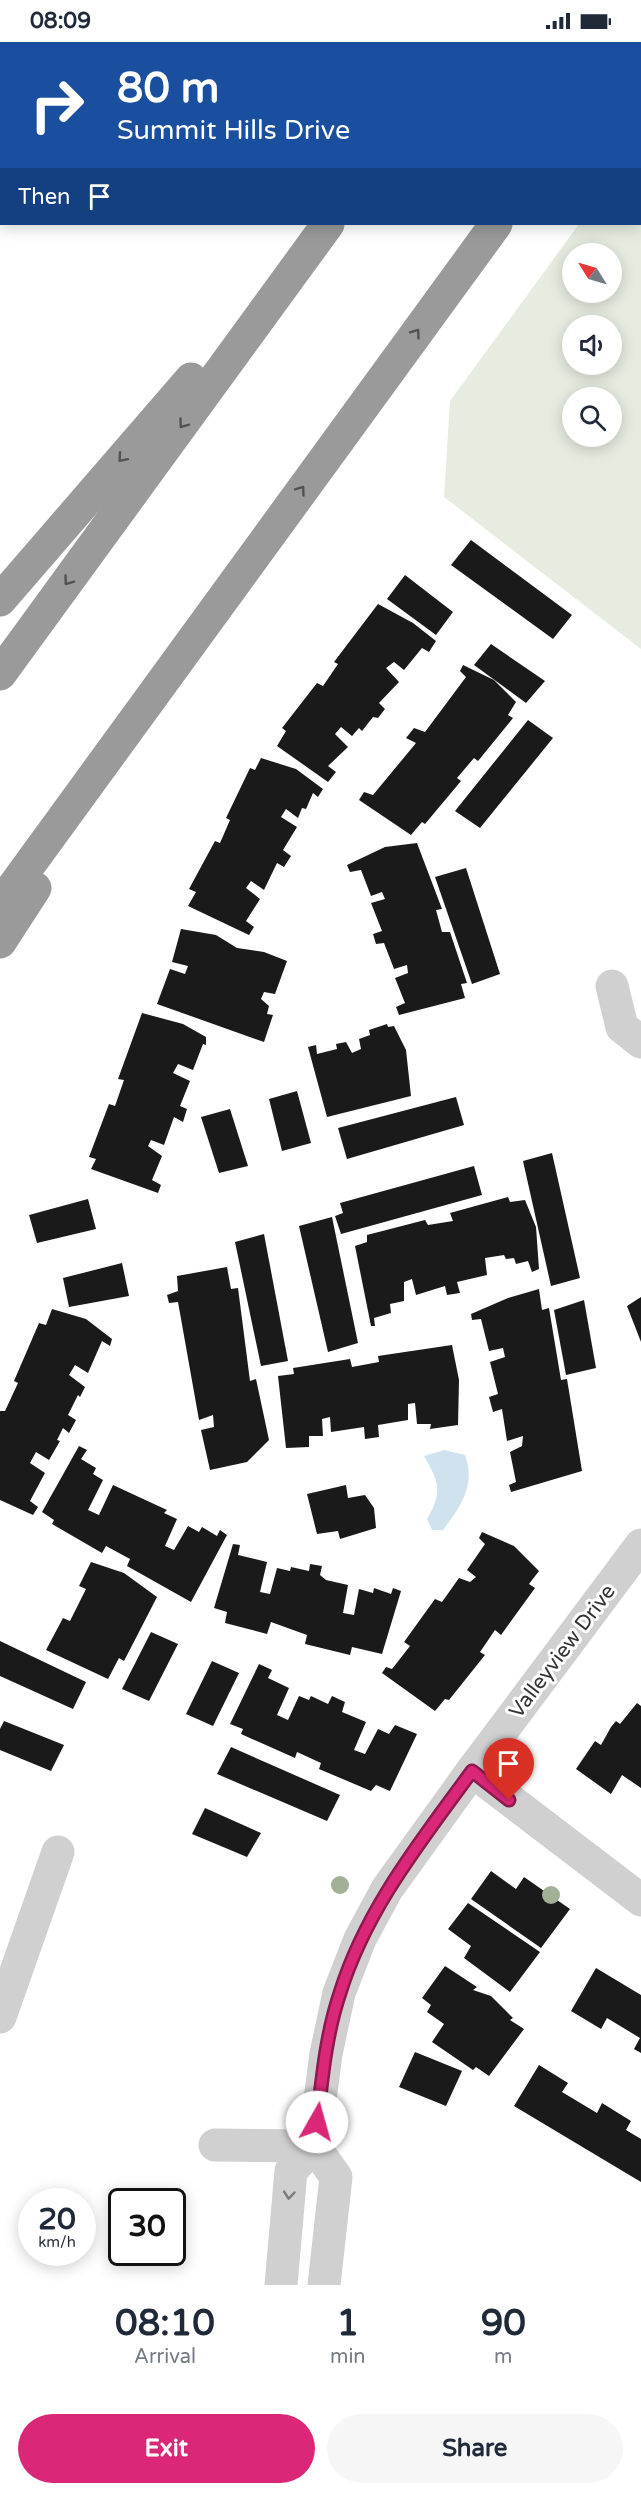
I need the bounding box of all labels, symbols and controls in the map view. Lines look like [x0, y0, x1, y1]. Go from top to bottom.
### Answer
text: 08:09 [30, 8, 91, 34]
text: 80 m [117, 63, 219, 114]
icon: right [18, 66, 96, 144]
text: Summit Hills Drive [117, 114, 350, 147]
icon: arrive [83, 180, 116, 213]
text: Then [18, 184, 71, 210]
north arrow [562, 243, 622, 303]
map controls [562, 243, 622, 447]
button: sound [562, 315, 622, 375]
one-way arrow [409, 328, 420, 339]
button: search [562, 387, 622, 447]
one-way arrow [179, 417, 190, 428]
one-way arrow [119, 451, 130, 462]
one-way arrow [294, 486, 305, 497]
one-way arrow [64, 575, 75, 586]
street label: Valleyview Drive [504, 1580, 621, 1723]
pin [483, 1738, 534, 1800]
icon: arrive [492, 1747, 525, 1780]
position arrow [285, 2090, 349, 2154]
speed limit sign: 30 [108, 2188, 186, 2266]
one-way arrow [283, 2191, 296, 2200]
text: 20 [38, 2201, 76, 2238]
text: km/h [38, 2233, 76, 2251]
text: 08:10 [115, 2302, 215, 2345]
text: 1 [336, 2302, 359, 2345]
text: 90 [481, 2302, 526, 2345]
text: Arrival [134, 2345, 196, 2369]
text: min [330, 2345, 366, 2369]
text: m [494, 2345, 512, 2369]
button: Exit [18, 2414, 315, 2483]
button: Share [327, 2414, 623, 2483]

